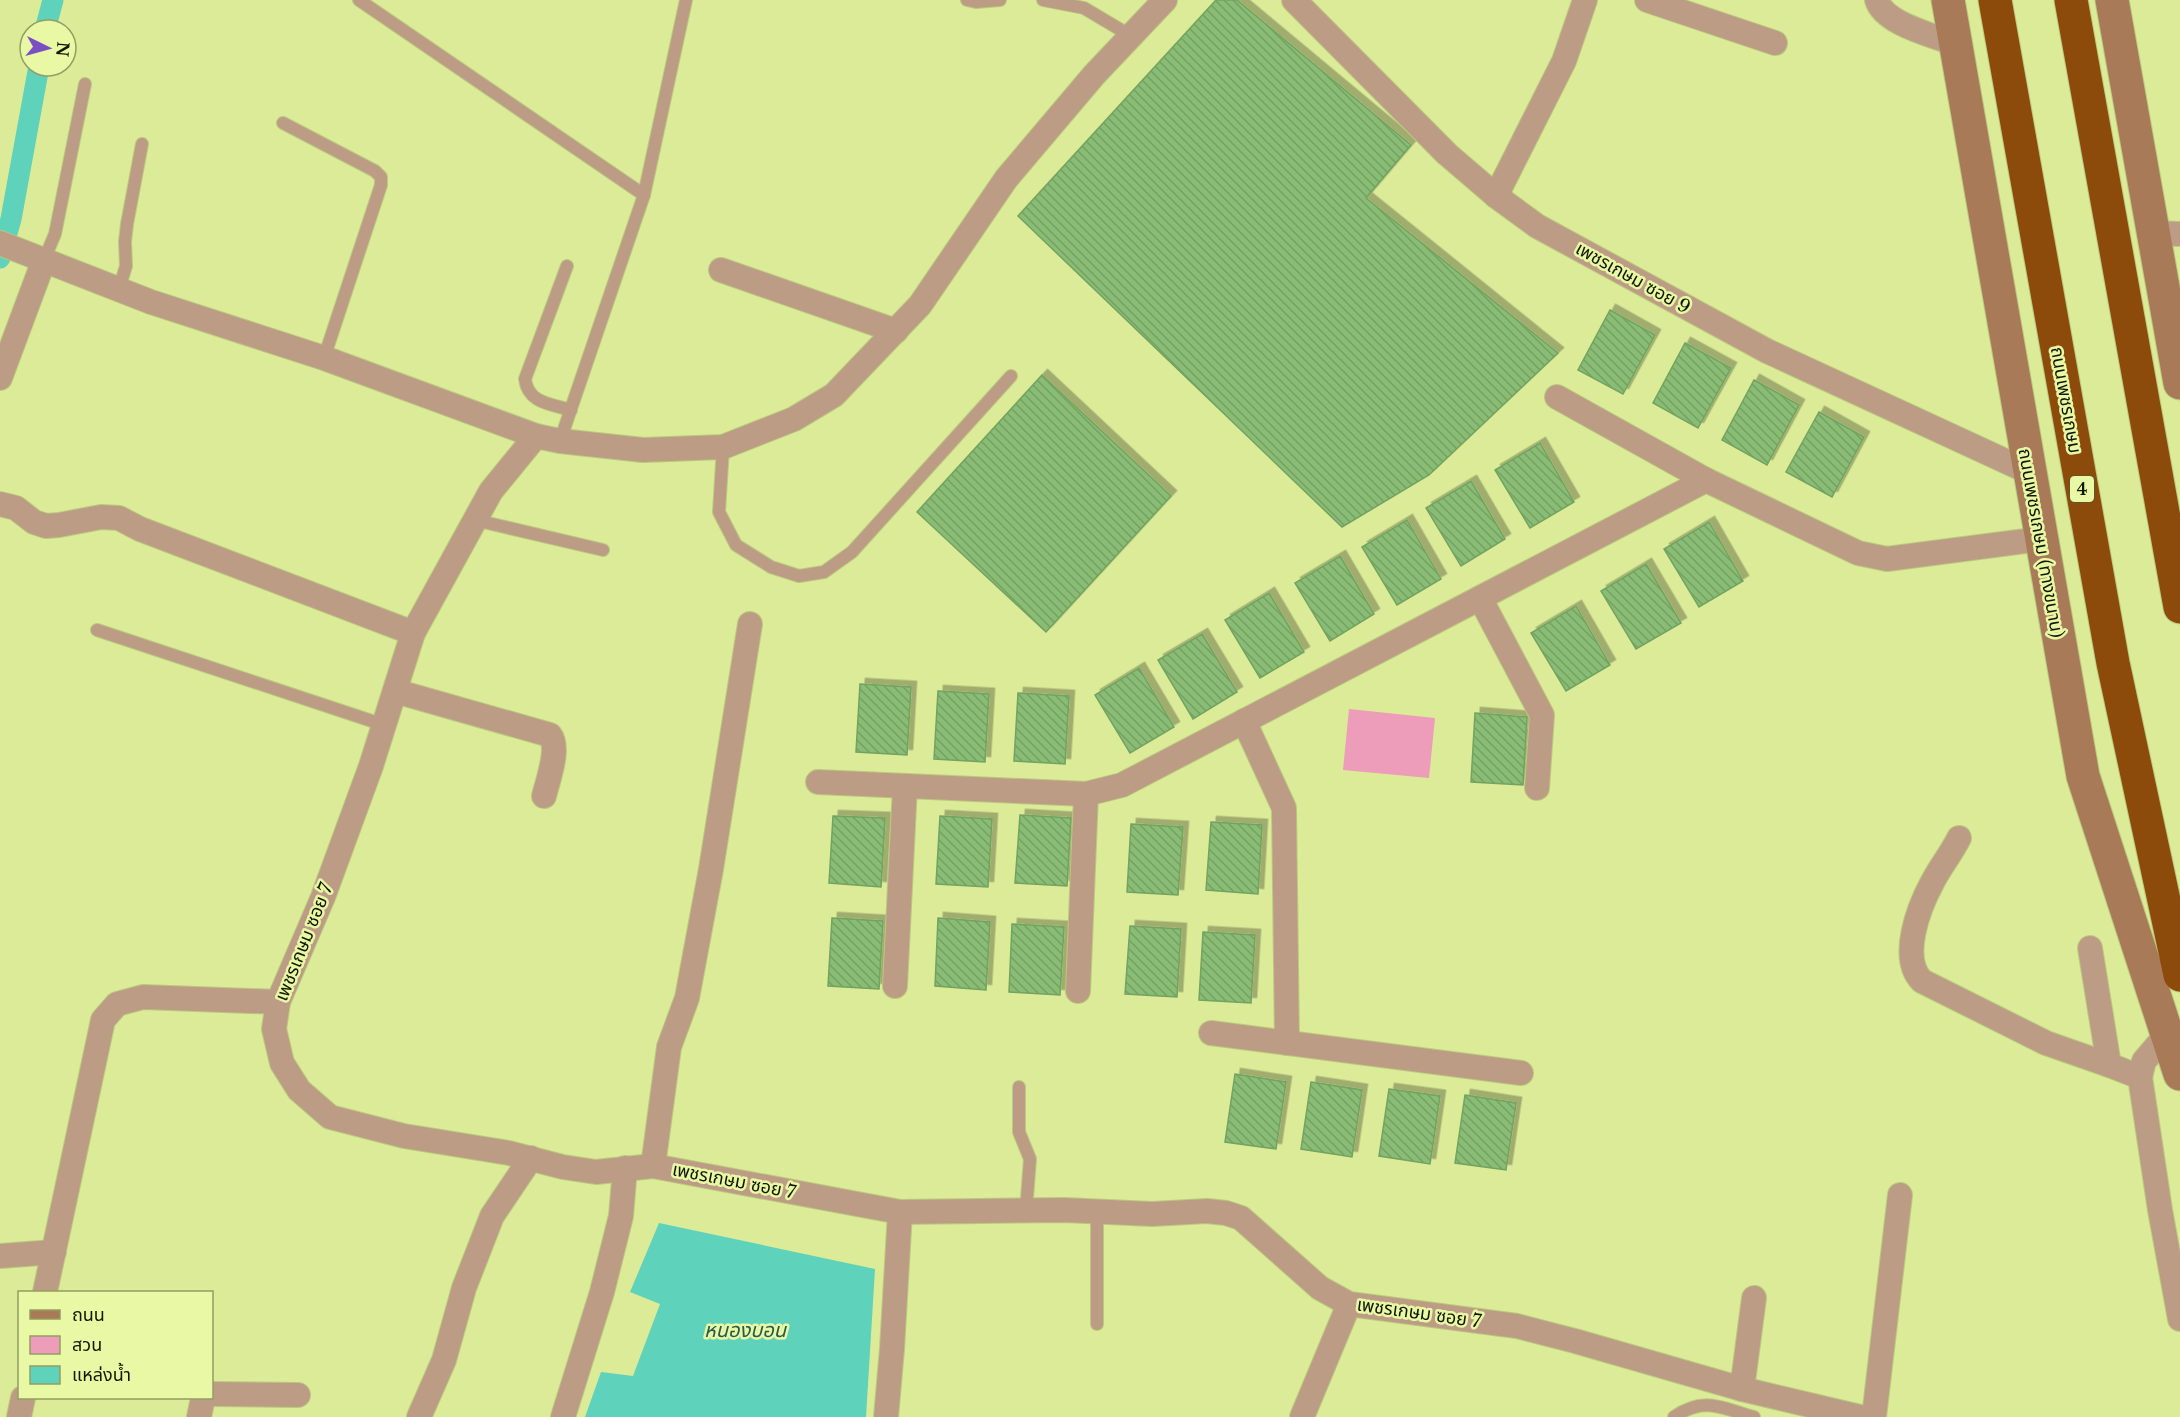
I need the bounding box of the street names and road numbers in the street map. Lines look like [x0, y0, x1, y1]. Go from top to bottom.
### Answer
street label: เพชรเกษม ซอย 9 [1572, 237, 1694, 319]
street label: ถนนเพชรเกษม [2046, 345, 2086, 455]
street label: ถนนเพชรเกษม (ทางขนาน) [2013, 447, 2069, 639]
road number: 4 [2070, 476, 2094, 502]
street label: เพชรเกษม ซอย 7 [270, 879, 338, 1004]
street label: เพชรเกษม ซอย 7 [670, 1158, 799, 1204]
street label: เพชรเกษม ซอย 7 [1355, 1293, 1483, 1333]

